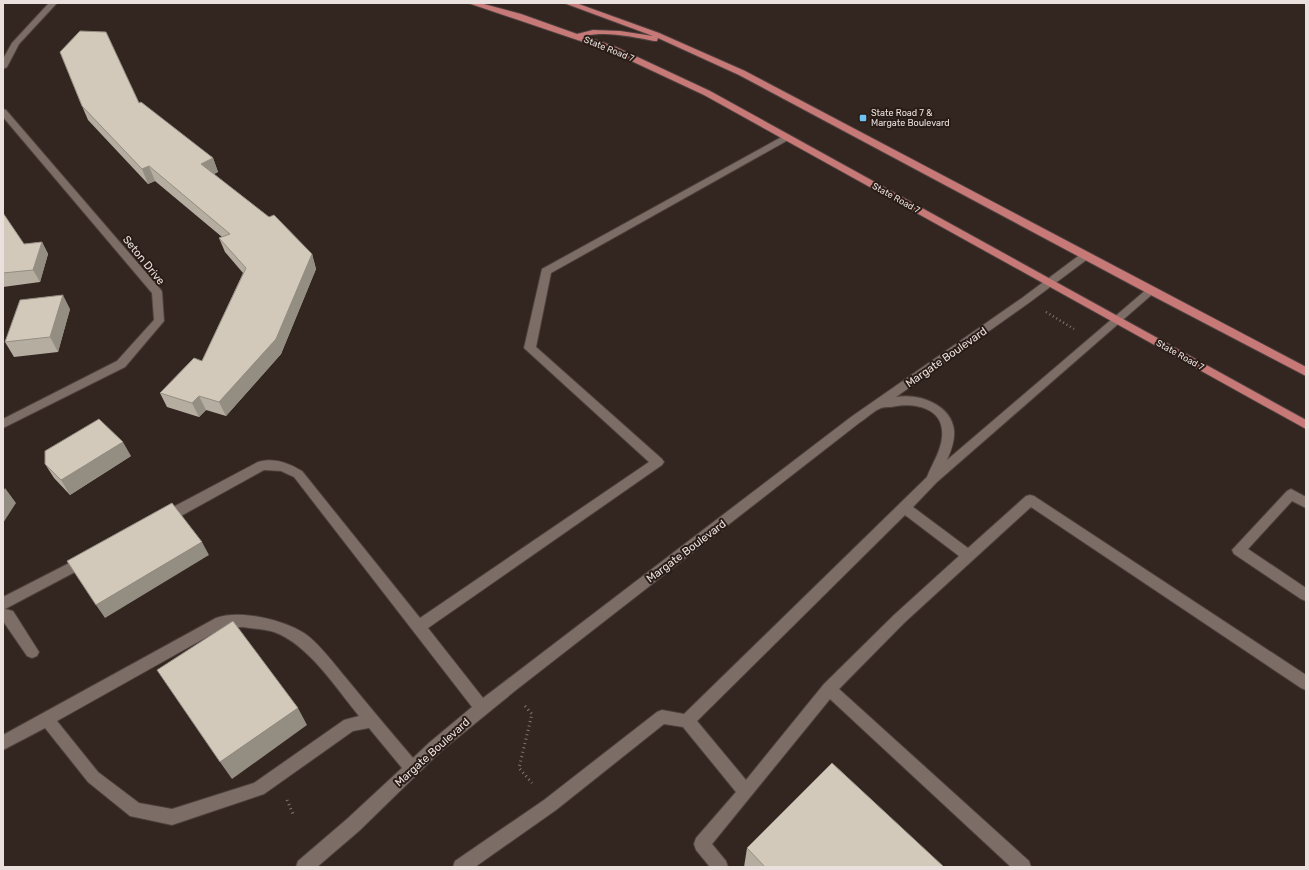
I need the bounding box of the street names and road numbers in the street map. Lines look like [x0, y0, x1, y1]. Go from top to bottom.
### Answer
street label: State Road 7 [583, 34, 636, 64]
street label: State Road 7 [870, 181, 922, 215]
street label: Seton Drive [120, 233, 167, 287]
street label: Margate Boulevard [903, 325, 989, 390]
street label: State Road 7 [1154, 338, 1206, 372]
street label: Margate Boulevard [644, 517, 729, 586]
street label: Margate Boulevard [392, 715, 472, 789]

